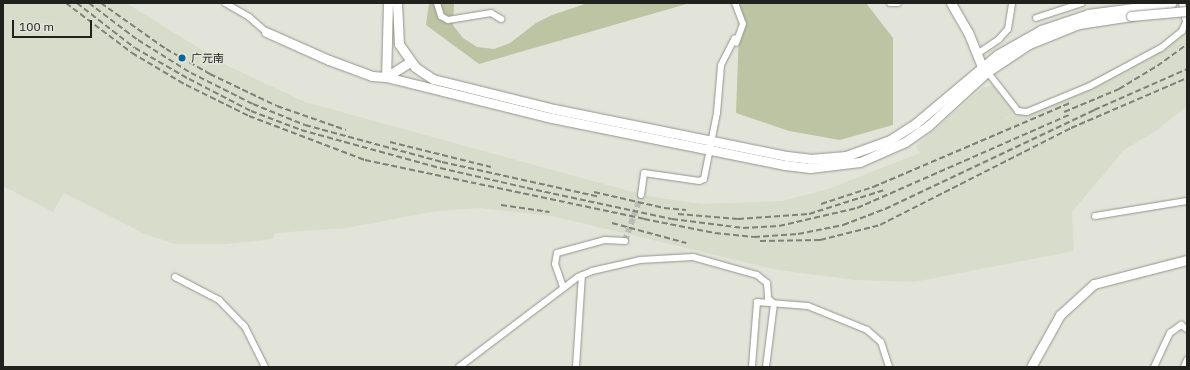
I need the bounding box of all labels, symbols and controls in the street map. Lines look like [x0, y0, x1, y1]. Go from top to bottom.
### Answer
scale bar [14, 12, 94, 38]
text: 100 m [19, 19, 54, 34]
place label: 广元南 [191, 51, 224, 65]
marker: 广元南 [176, 52, 188, 64]

